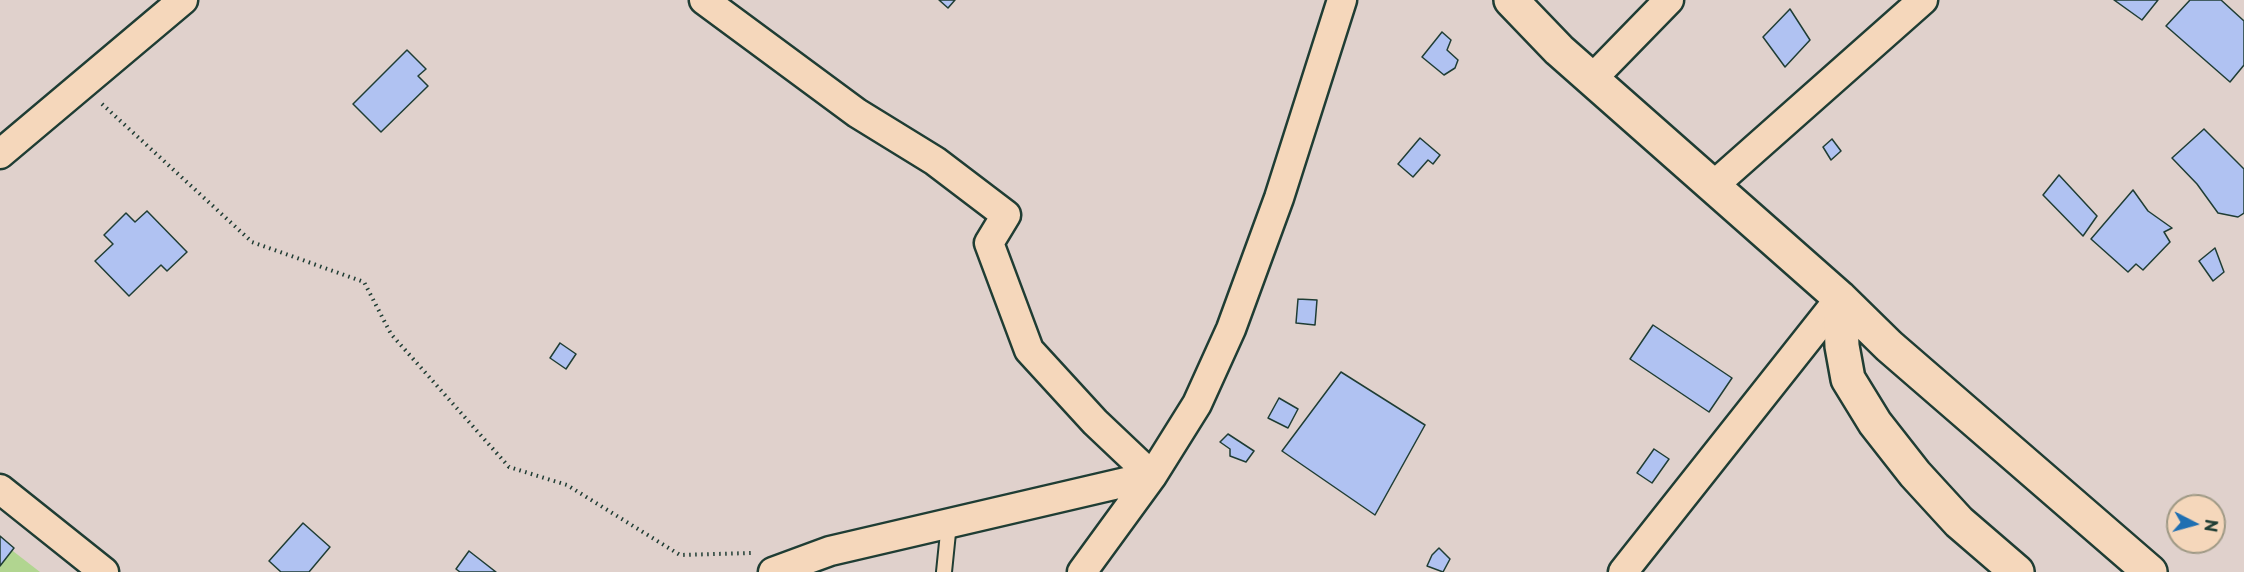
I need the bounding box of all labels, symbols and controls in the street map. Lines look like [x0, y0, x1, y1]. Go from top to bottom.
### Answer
north arrow [2166, 494, 2226, 554]
text: N [2199, 518, 2225, 533]

